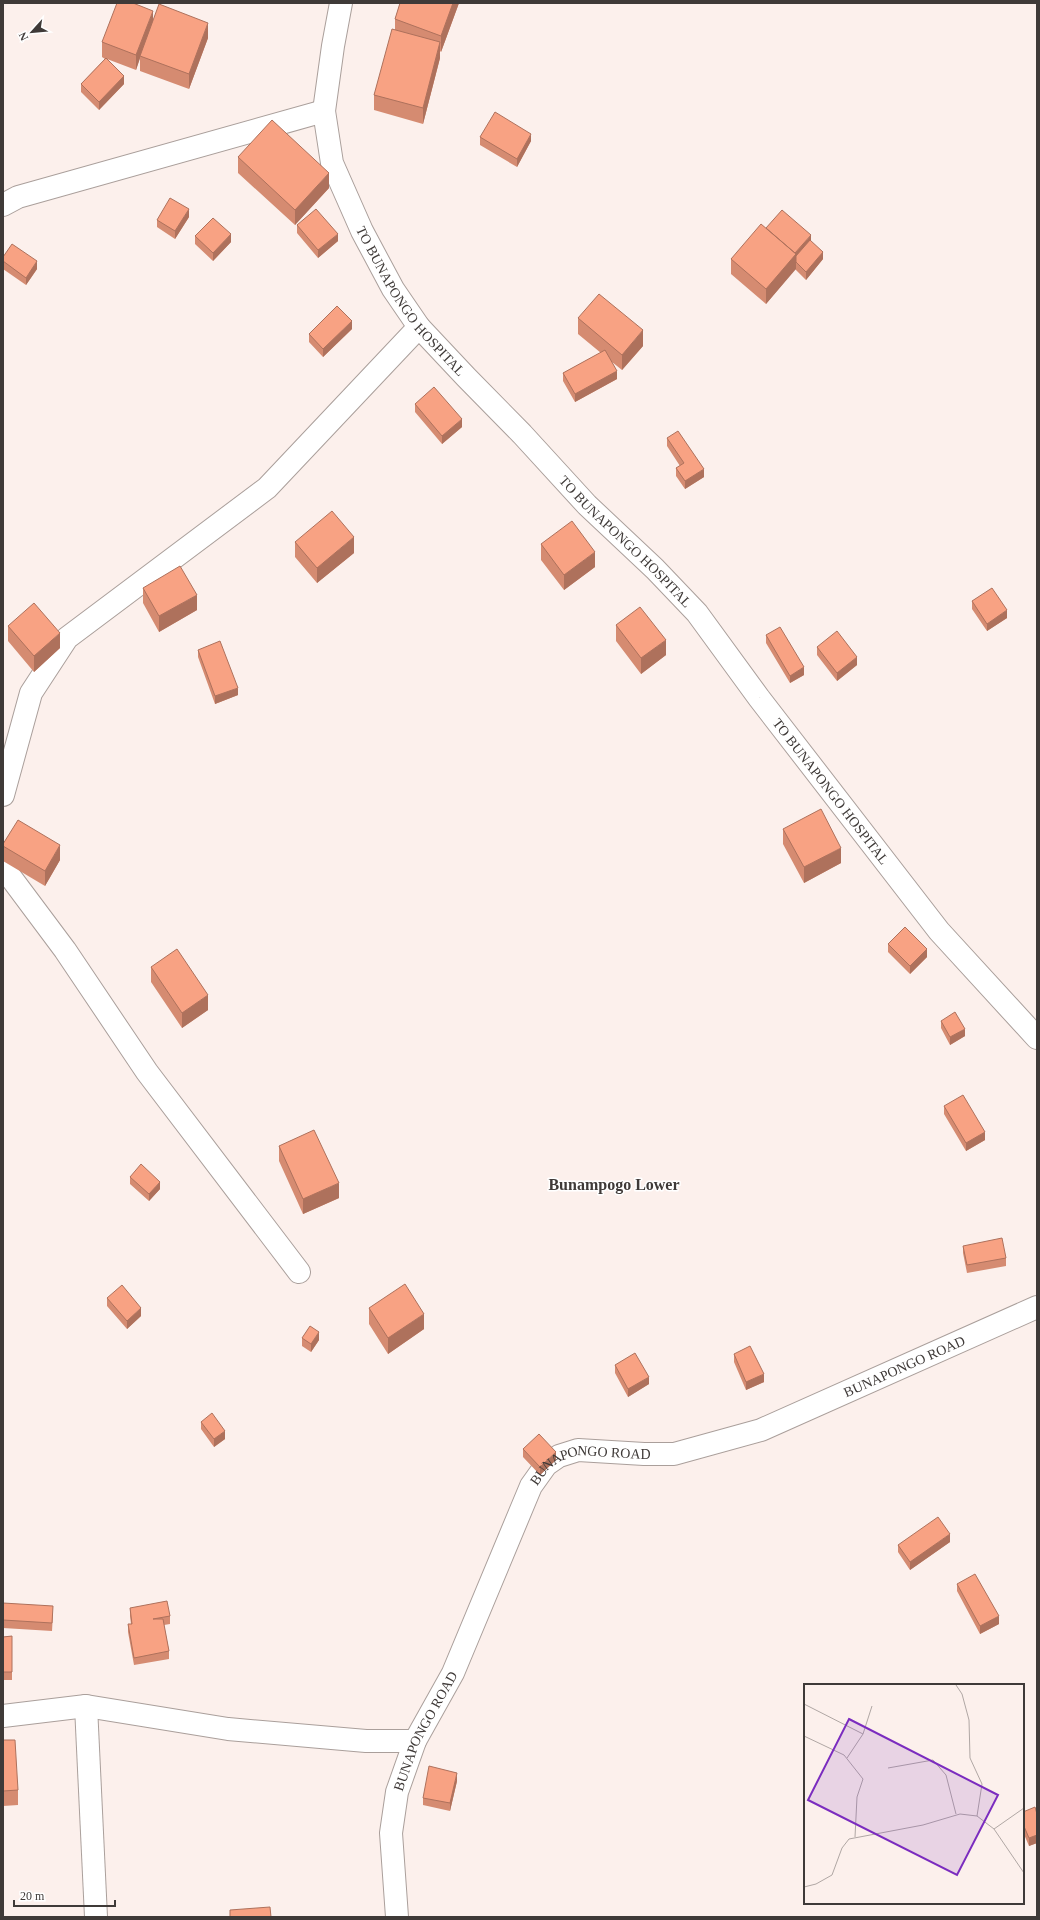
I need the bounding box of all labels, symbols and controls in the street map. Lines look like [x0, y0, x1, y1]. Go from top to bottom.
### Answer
north arrow [12, 12, 52, 52]
text: N [16, 30, 30, 43]
street label: TO BUNAPONGO HOSPITAL [353, 224, 468, 379]
street label: TO BUNAPONGO HOSPITAL [557, 473, 695, 610]
street label: TO BUNAPONGO HOSPITAL [770, 715, 892, 867]
district label: Bunampogo Lower [548, 1176, 680, 1194]
street label: BUNAPONGO ROAD [841, 1333, 967, 1400]
street label: BUNAPONGO ROAD [527, 1442, 651, 1488]
street label: BUNAPONGO ROAD [391, 1668, 460, 1793]
inset map [804, 1684, 1024, 1904]
scale bar [14, 1882, 115, 1908]
text: 20 m [20, 1889, 45, 1903]

